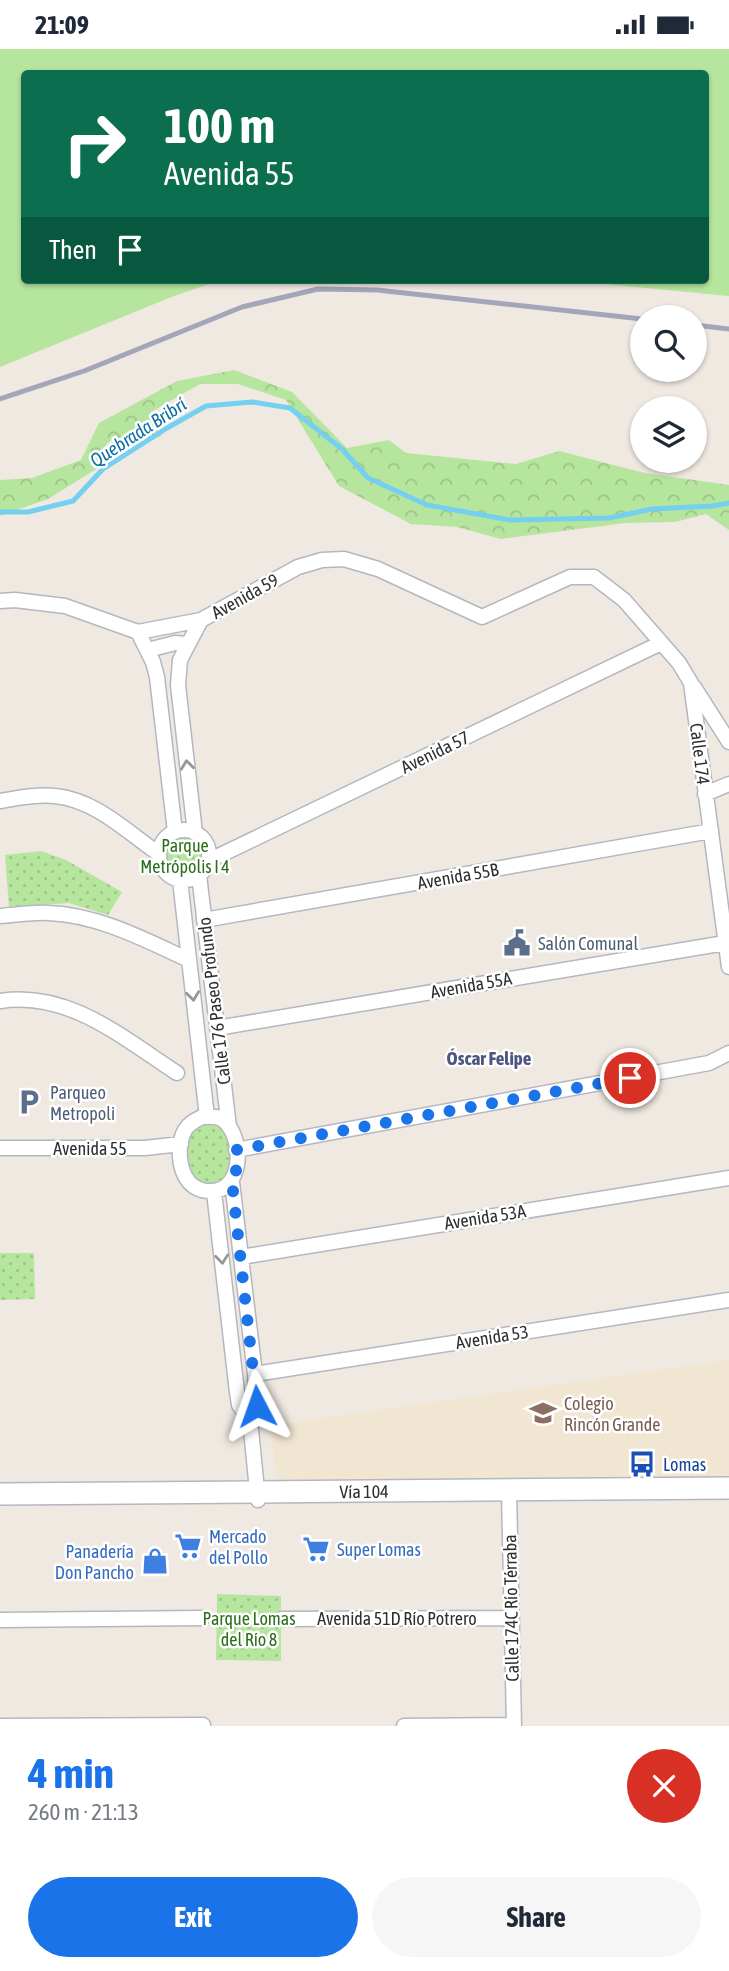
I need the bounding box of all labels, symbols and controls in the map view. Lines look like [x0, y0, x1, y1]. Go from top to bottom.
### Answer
text: 21:09 [35, 10, 89, 40]
text: 100 m [164, 97, 275, 153]
icon: right [49, 98, 140, 189]
text: Avenida 55 [164, 155, 294, 192]
icon: arrive [111, 231, 149, 269]
text: Then [49, 235, 97, 265]
map controls [630, 305, 707, 473]
button: search [630, 305, 707, 382]
water label: Quebrada Bribrí [86, 392, 191, 471]
button: layers [630, 396, 707, 473]
street label: Avenida 59 [208, 569, 282, 623]
street label: Calle 174 [686, 722, 714, 786]
street label: Avenida 57 [397, 726, 473, 778]
one-way arrow [179, 759, 194, 771]
park label: Parque Metrópolis I 4 [140, 835, 230, 877]
street label: Avenida 55B [416, 858, 501, 893]
street label: Calle 176 Paseo Profundo [193, 916, 235, 1086]
public building icon: Salón Comunal [502, 928, 532, 958]
place label: Salón Comunal [538, 933, 638, 954]
street label: Avenida 55A [429, 967, 513, 1002]
one-way arrow [185, 991, 200, 1002]
district label: Óscar Felipe [447, 1047, 532, 1069]
pin [600, 1048, 660, 1108]
icon: arrive [611, 1059, 649, 1097]
place label: Parqueo Metropoli [50, 1082, 115, 1124]
parking icon: Parqueo Metropoli [14, 1087, 44, 1117]
street label: Avenida 55 [53, 1138, 127, 1159]
street label: Avenida 53A [443, 1200, 527, 1234]
one-way arrow [214, 1254, 229, 1265]
street label: Avenida 53 [454, 1321, 530, 1353]
position arrow [220, 1369, 294, 1443]
place label: Colegio Rincón Grande [564, 1393, 660, 1435]
school or university icon: Colegio Rincón Grande [528, 1398, 558, 1428]
bus stop icon: Lomas [627, 1449, 657, 1479]
place label: Lomas [663, 1454, 706, 1475]
street label: Vía 104 [339, 1480, 389, 1502]
place label: Mercado del Pollo [209, 1526, 268, 1568]
supermarket icon: Mercado del Pollo [173, 1531, 203, 1561]
supermarket icon: Super Lomas [301, 1534, 331, 1564]
street label: Calle 174C Río Térraba [499, 1534, 523, 1682]
place label: Super Lomas [337, 1539, 421, 1560]
place label: Panadería Don Pancho [55, 1541, 134, 1583]
shop icon: Panadería Don Pancho [140, 1546, 170, 1576]
park label: Parque Lomas del Río 8 [202, 1608, 296, 1650]
street label: Avenida 51D Río Potrero [317, 1608, 477, 1629]
text: 4 min [28, 1749, 114, 1797]
button: close [627, 1749, 701, 1823]
text: 260 m · 21:13 [28, 1799, 139, 1825]
button: Exit [28, 1877, 358, 1957]
button: Share [372, 1877, 701, 1957]

